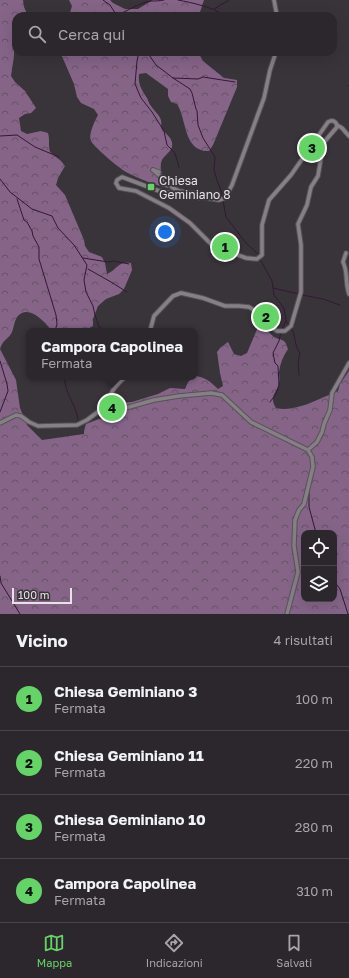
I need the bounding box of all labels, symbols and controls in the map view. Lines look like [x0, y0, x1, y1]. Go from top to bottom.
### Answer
search box [12, 12, 337, 56]
icon: search [26, 23, 48, 45]
text: Cerca qui [58, 25, 125, 43]
pin: 3 [299, 133, 325, 163]
place label: Chiesa Geminiano 8 [159, 173, 231, 202]
marker: Chiesa Geminiano 8 [146, 182, 156, 192]
your location [155, 222, 175, 242]
pin: 1 [212, 232, 238, 262]
pin: 2 [253, 302, 279, 332]
popup [26, 328, 198, 380]
text: Campora Capolinea [41, 337, 183, 355]
text: Fermata [41, 355, 92, 371]
pin: 4 [99, 393, 125, 423]
map controls [301, 530, 337, 602]
button: locate [301, 530, 337, 566]
button: layers [301, 566, 337, 602]
scale bar [12, 586, 72, 605]
text: 100 m [18, 588, 49, 601]
text: Vicino [16, 630, 68, 651]
text: 4 risultati [274, 632, 333, 648]
text: Chiesa Geminiano 3 [54, 682, 198, 700]
text: 1 [26, 691, 32, 707]
text: 100 m [296, 691, 333, 707]
text: Fermata [54, 700, 105, 716]
text: Chiesa Geminiano 11 [54, 746, 204, 764]
text: 2 [25, 755, 33, 771]
text: 220 m [295, 755, 333, 771]
text: Fermata [54, 764, 105, 780]
text: Chiesa Geminiano 10 [54, 810, 206, 828]
text: 3 [25, 819, 33, 835]
text: 280 m [295, 819, 333, 835]
text: Fermata [54, 828, 105, 844]
text: Campora Capolinea [54, 874, 196, 892]
text: 4 [25, 883, 33, 899]
text: 310 m [296, 883, 333, 899]
text: Fermata [54, 892, 105, 908]
tab: Mappa [37, 932, 72, 969]
tab: Indicazioni [146, 932, 203, 969]
tab: Salvati [276, 932, 312, 969]

